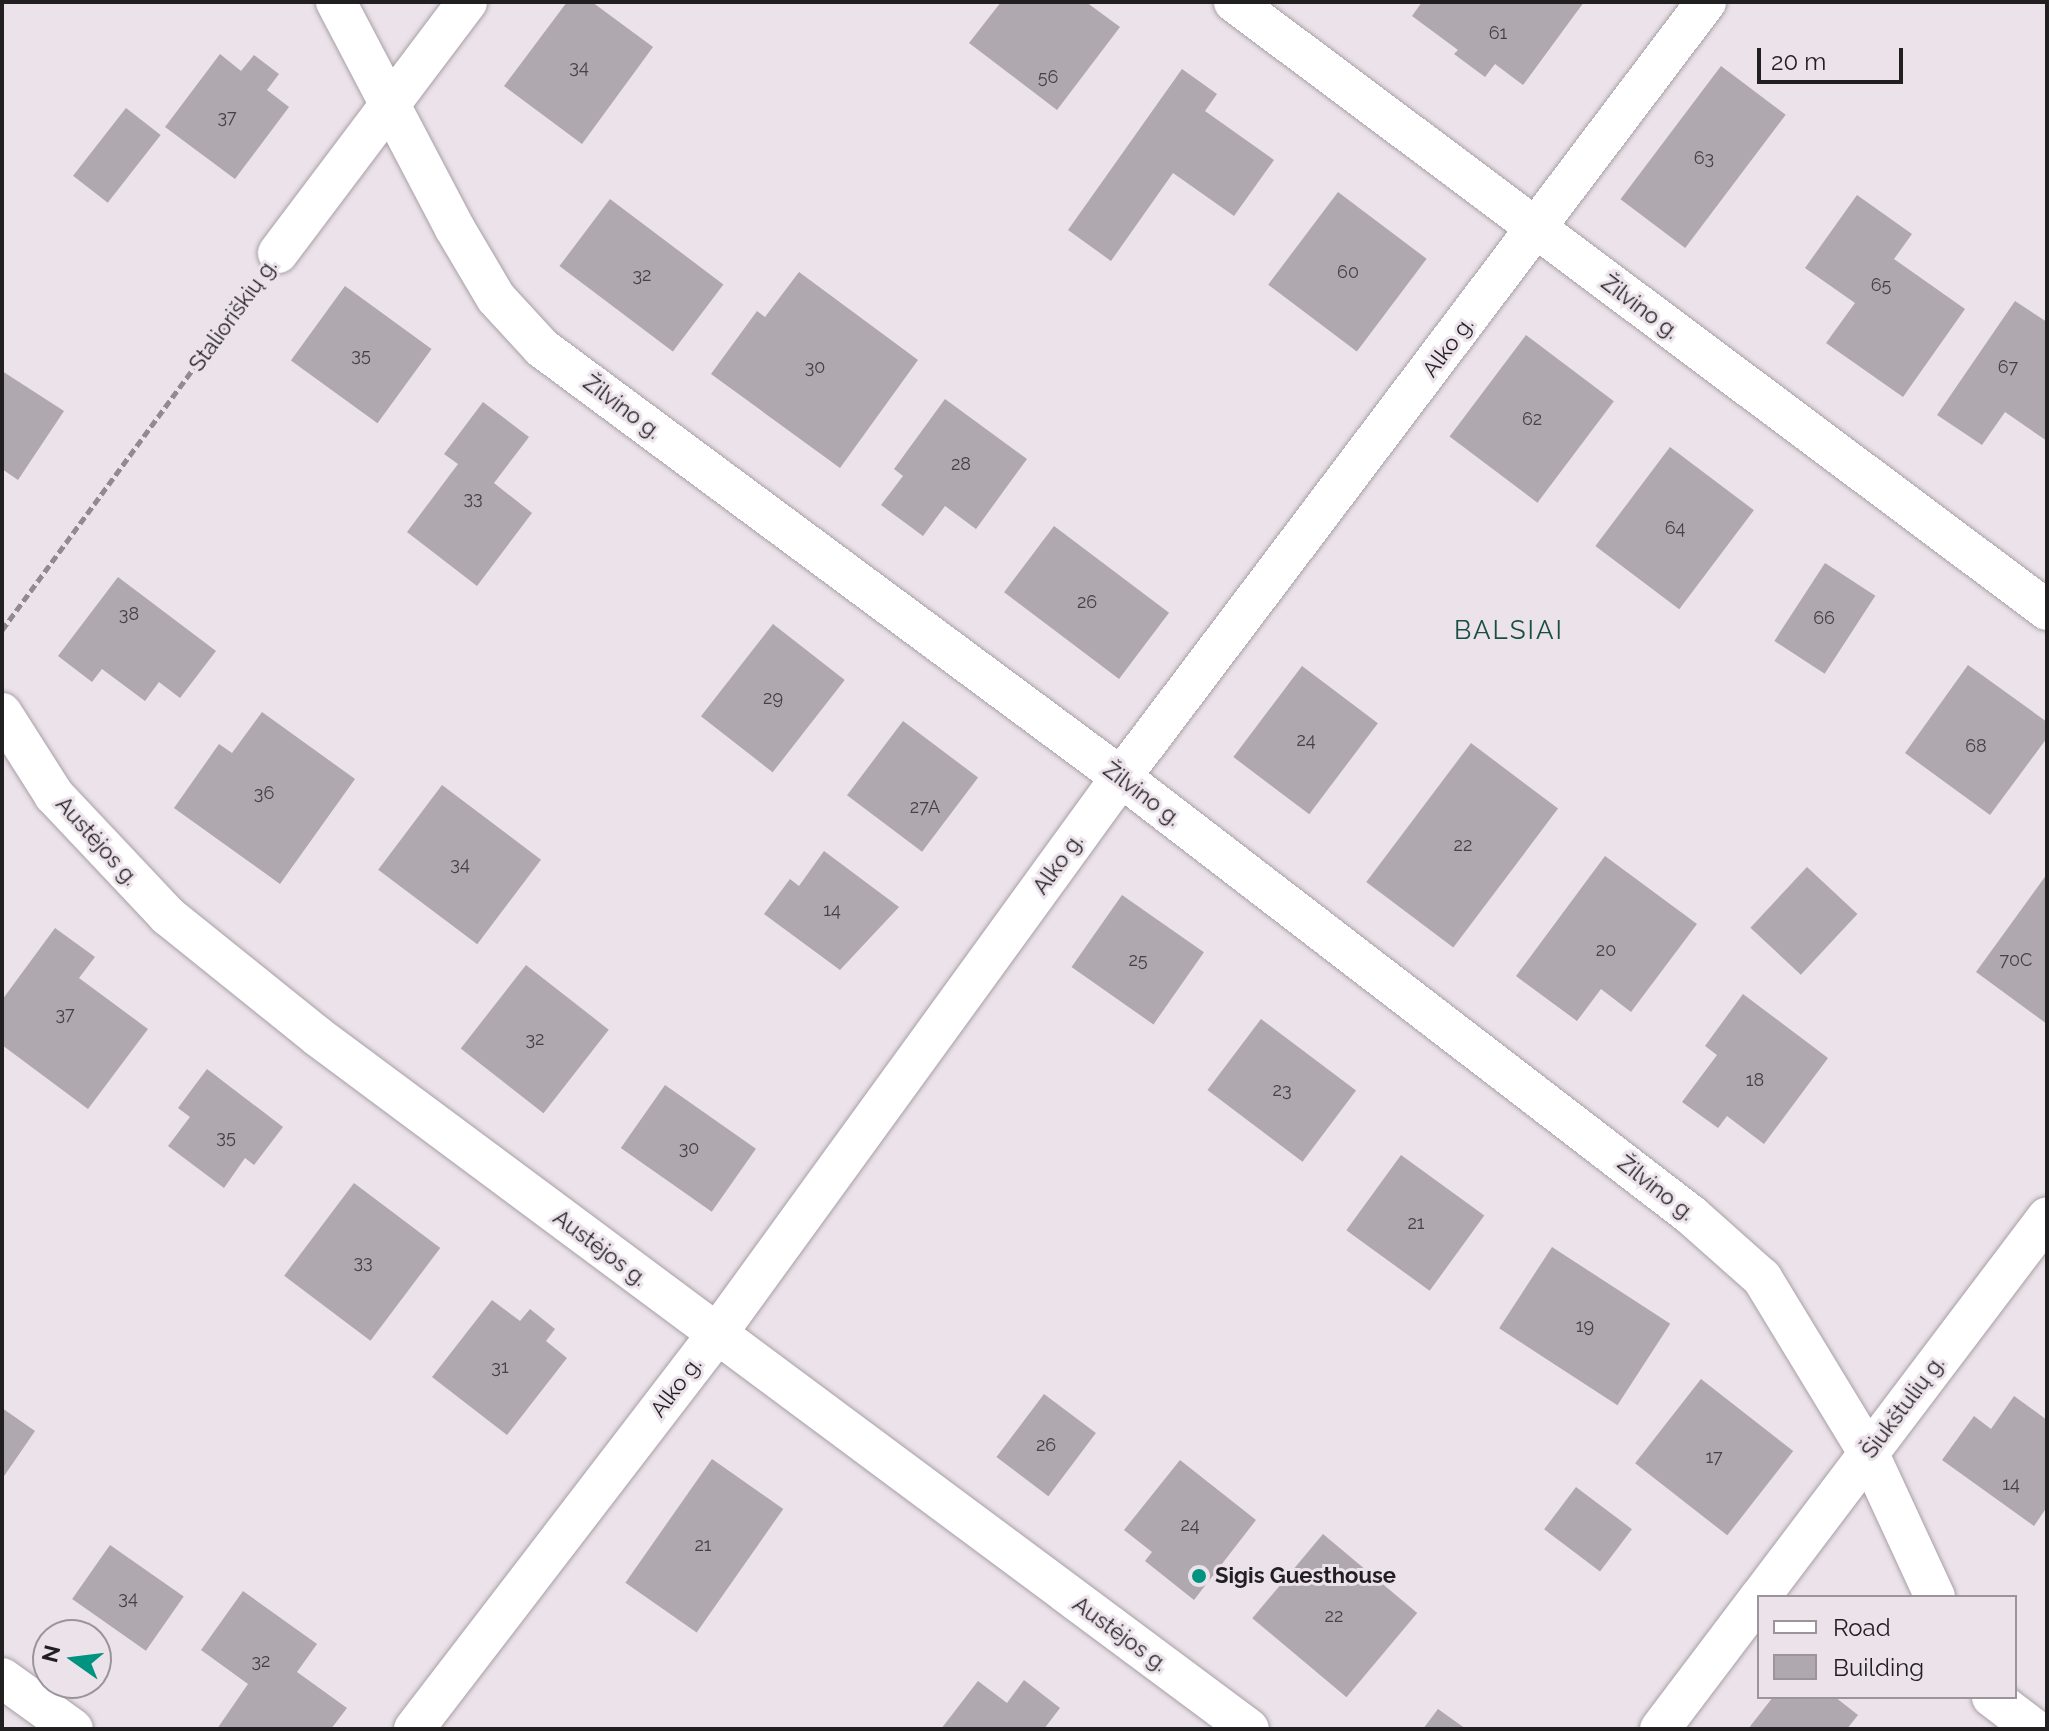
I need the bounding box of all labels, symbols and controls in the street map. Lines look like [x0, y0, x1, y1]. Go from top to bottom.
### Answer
house number: 61 [1489, 22, 1507, 44]
scale bar [1761, 32, 1907, 82]
text: 20 m [1771, 47, 1826, 76]
house number: 34 [569, 56, 589, 78]
house number: 56 [1038, 66, 1058, 88]
house number: 37 [217, 106, 237, 128]
house number: 63 [1694, 147, 1714, 169]
street label: Stalioriškių g. [183, 254, 283, 376]
house number: 60 [1337, 261, 1359, 283]
house number: 32 [633, 264, 651, 286]
street label: Žilvino g. [1596, 269, 1684, 345]
house number: 65 [1871, 274, 1891, 296]
street label: Alko g. [1417, 312, 1479, 382]
house number: 35 [351, 344, 371, 366]
house number: 30 [805, 356, 825, 378]
house number: 67 [1998, 356, 2018, 378]
street label: Žilvino g. [578, 369, 666, 445]
house number: 62 [1522, 408, 1542, 430]
house number: 28 [951, 453, 971, 475]
house number: 33 [463, 487, 483, 509]
house number: 64 [1665, 517, 1685, 539]
house number: 26 [1077, 591, 1097, 613]
house number: 38 [119, 603, 139, 625]
house number: 66 [1813, 607, 1835, 629]
district label: BALSIAI [1454, 615, 1564, 647]
house number: 29 [763, 687, 783, 709]
house number: 24 [1296, 729, 1316, 751]
house number: 68 [1965, 735, 1987, 757]
street label: Žilvino g. [1098, 756, 1186, 832]
house number: 36 [254, 782, 274, 804]
street label: Austėjos g. [50, 791, 144, 891]
house number: 27A [910, 796, 940, 818]
street label: Alko g. [1027, 829, 1089, 899]
house number: 22 [1454, 834, 1472, 856]
house number: 34 [450, 853, 470, 875]
house number: 14 [823, 899, 841, 921]
house number: 20 [1596, 939, 1616, 961]
house number: 25 [1128, 949, 1148, 971]
house number: 70C [2000, 949, 2032, 971]
house number: 37 [55, 1003, 75, 1025]
house number: 32 [526, 1028, 544, 1050]
house number: 18 [1746, 1069, 1764, 1091]
house number: 23 [1273, 1079, 1291, 1101]
house number: 35 [216, 1126, 236, 1148]
house number: 30 [679, 1137, 699, 1159]
street label: Žilvino g. [1612, 1150, 1700, 1226]
street label: Austėjos g. [548, 1204, 652, 1292]
house number: 21 [1407, 1212, 1425, 1234]
house number: 33 [353, 1251, 373, 1273]
house number: 19 [1576, 1315, 1594, 1337]
street label: Šiukštulių g. [1856, 1351, 1950, 1463]
street label: Alko g. [645, 1352, 707, 1422]
house number: 31 [491, 1356, 509, 1378]
house number: 26 [1036, 1434, 1056, 1456]
house number: 17 [1705, 1446, 1723, 1468]
house number: 14 [2002, 1473, 2020, 1495]
house number: 24 [1180, 1514, 1200, 1536]
house number: 21 [694, 1534, 712, 1556]
place label: Sigis Guesthouse [1215, 1563, 1396, 1589]
marker: Sigis Guesthouse [1190, 1567, 1208, 1585]
house number: 34 [118, 1587, 138, 1609]
street label: Austėjos g. [1068, 1591, 1172, 1677]
legend [1757, 1595, 2017, 1699]
house number: 22 [1325, 1605, 1343, 1627]
text: Road [1833, 1613, 1891, 1642]
north arrow [32, 1619, 112, 1699]
text: N [36, 1642, 65, 1665]
house number: 32 [252, 1650, 270, 1672]
text: Building [1833, 1653, 1924, 1682]

